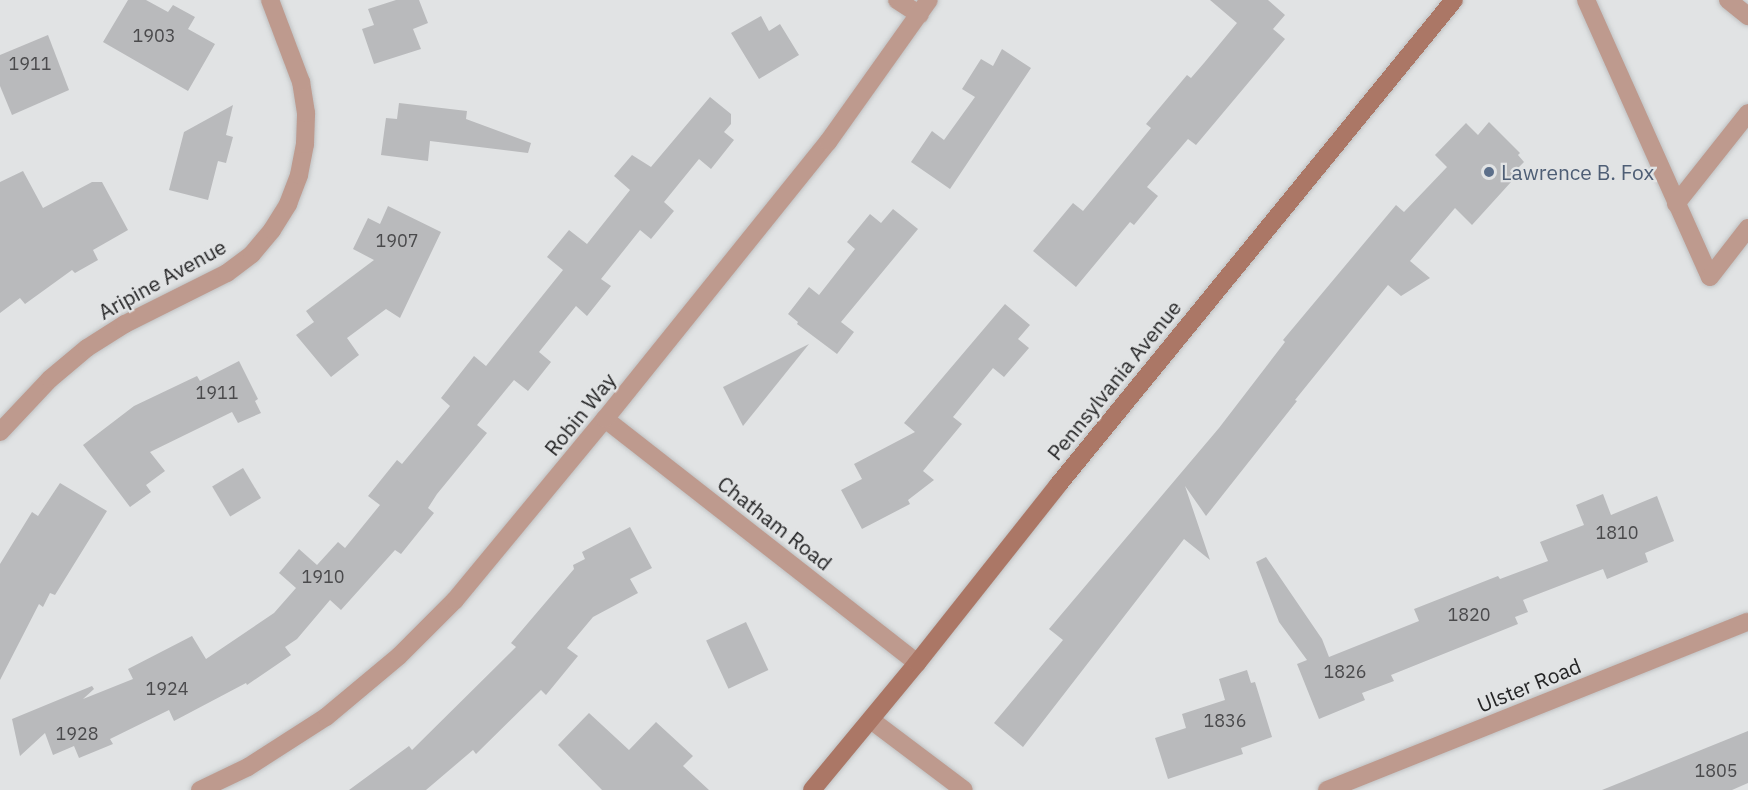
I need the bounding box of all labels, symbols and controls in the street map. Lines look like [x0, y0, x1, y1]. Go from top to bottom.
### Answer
house number: 1903 [132, 25, 176, 47]
house number: 1911 [8, 53, 52, 75]
place label: Lawrence B. Fox [1501, 159, 1654, 185]
marker: Lawrence B. Fox [1482, 165, 1496, 179]
house number: 1907 [375, 230, 419, 252]
street label: Aripine Avenue [94, 233, 230, 325]
street label: Pennsylvania Avenue [1042, 295, 1186, 465]
street label: Robin Way [539, 367, 621, 461]
house number: 1911 [195, 382, 239, 404]
street label: Chatham Road [713, 471, 837, 575]
house number: 1810 [1595, 522, 1639, 544]
house number: 1910 [301, 566, 345, 588]
house number: 1820 [1447, 604, 1491, 626]
street label: Ulster Road [1473, 653, 1585, 717]
house number: 1826 [1323, 661, 1367, 683]
house number: 1924 [145, 678, 189, 700]
house number: 1836 [1203, 710, 1247, 732]
house number: 1928 [55, 723, 99, 745]
house number: 1805 [1694, 760, 1738, 782]

